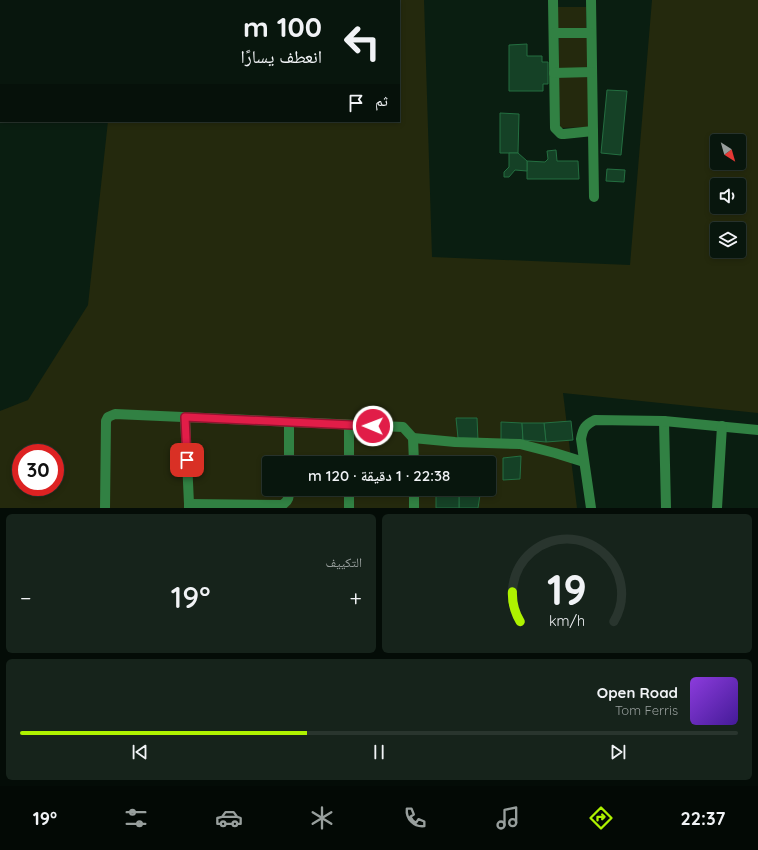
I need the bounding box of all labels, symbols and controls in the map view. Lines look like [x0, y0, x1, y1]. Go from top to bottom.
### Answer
text: 100 m [243, 9, 322, 44]
icon: left [336, 16, 388, 68]
text: انعطف يسارًا [240, 45, 322, 68]
text: ثم [375, 91, 388, 110]
icon: arrive [345, 92, 367, 114]
north arrow [710, 134, 746, 170]
map controls [710, 134, 746, 258]
button: sound [710, 178, 746, 214]
button: layers [710, 222, 746, 258]
position arrow [352, 405, 394, 447]
pin [170, 443, 204, 477]
speed limit sign: 30 [12, 444, 64, 496]
icon: arrive [176, 449, 198, 471]
text: 22:38 · 1 دقيقة · 120 m [308, 466, 450, 485]
text: التكييف [326, 554, 362, 570]
text: 19 [547, 562, 587, 614]
text: 19° [171, 578, 210, 616]
text: − [20, 584, 31, 612]
text: + [350, 584, 362, 612]
text: km/h [549, 611, 585, 629]
text: Open Road [597, 683, 678, 702]
text: Tom Ferris [615, 702, 678, 718]
icon: previous [129, 741, 151, 763]
icon: pause [368, 741, 390, 763]
icon: next [607, 741, 629, 763]
icon: filters [122, 804, 150, 832]
icon: car [215, 804, 243, 832]
icon: climate [308, 804, 336, 832]
icon: phone [401, 804, 429, 832]
icon: music [494, 804, 522, 832]
icon: directions [587, 804, 615, 832]
text: 19° [33, 807, 57, 830]
text: 22:37 [681, 807, 725, 830]

